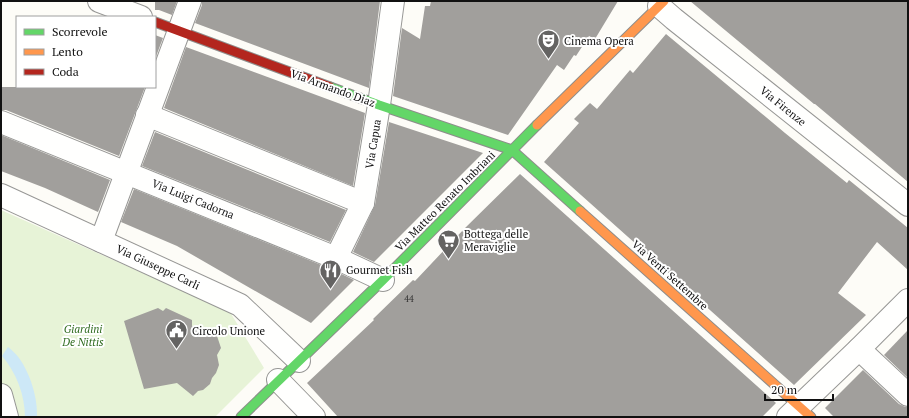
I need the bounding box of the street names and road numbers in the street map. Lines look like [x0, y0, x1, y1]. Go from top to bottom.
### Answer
street label: Via Armando Diaz [289, 66, 377, 110]
street label: Via Firenze [757, 83, 809, 129]
street label: Via Capua [362, 118, 384, 170]
street label: Via Matteo Renato Imbriani [392, 148, 498, 254]
street label: Via Luigi Cadorna [150, 176, 237, 222]
street label: Via Venti Settembre [629, 237, 711, 313]
street label: Via Giuseppe Carli [114, 241, 202, 293]

